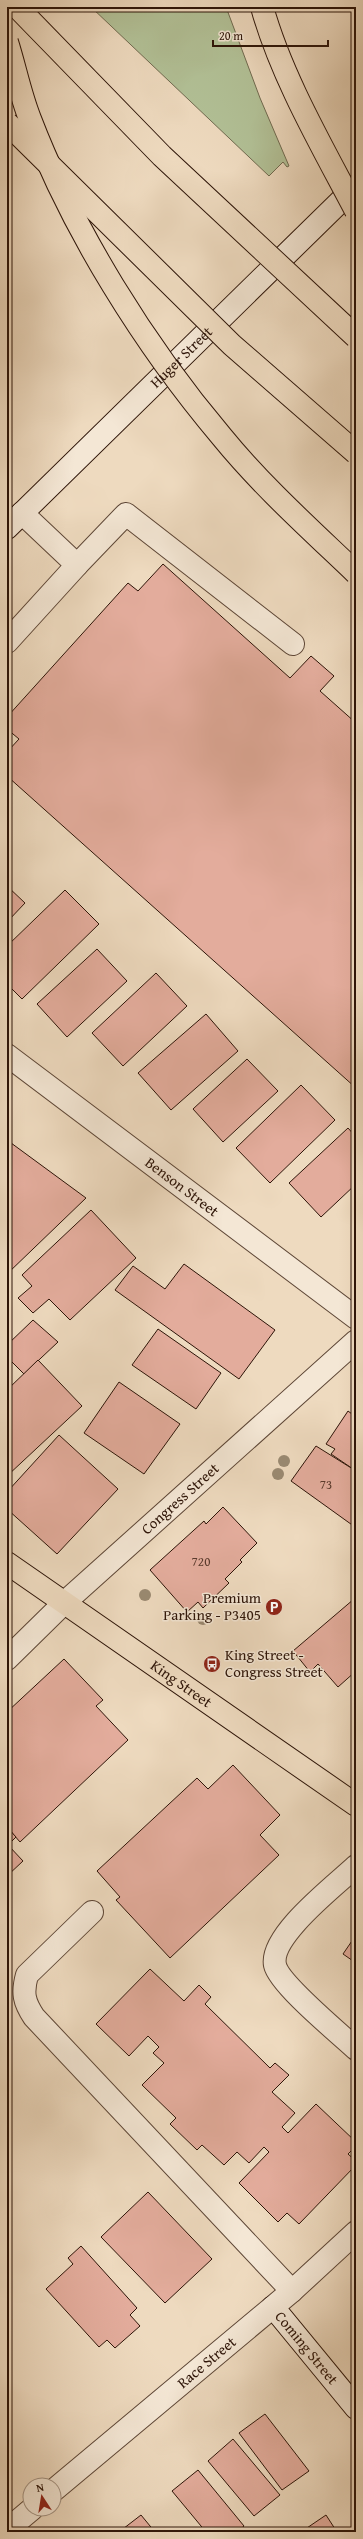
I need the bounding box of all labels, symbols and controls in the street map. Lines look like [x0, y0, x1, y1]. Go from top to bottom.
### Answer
scale bar [213, 22, 328, 48]
text: 20 m [219, 27, 243, 44]
street label: Huger Street [145, 321, 217, 392]
street label: Benson Street [141, 1152, 224, 1221]
street label: Congress Street [136, 1457, 224, 1539]
house number: 73 [320, 1475, 332, 1494]
house number: 720 [192, 1552, 210, 1571]
place label: Premium Parking - P3405 [163, 1587, 262, 1625]
parking icon: Premium Parking - P3405 [264, 1597, 284, 1617]
place label: King Street - Congress Street [225, 1644, 324, 1682]
bus stop icon: King Street - Congress Street [202, 1654, 222, 1674]
street label: King Street [147, 1655, 217, 1712]
street label: Coming Street [271, 2306, 344, 2389]
street label: Race Street [172, 2331, 241, 2393]
north arrow [22, 2477, 62, 2517]
text: N [35, 2478, 46, 2496]

